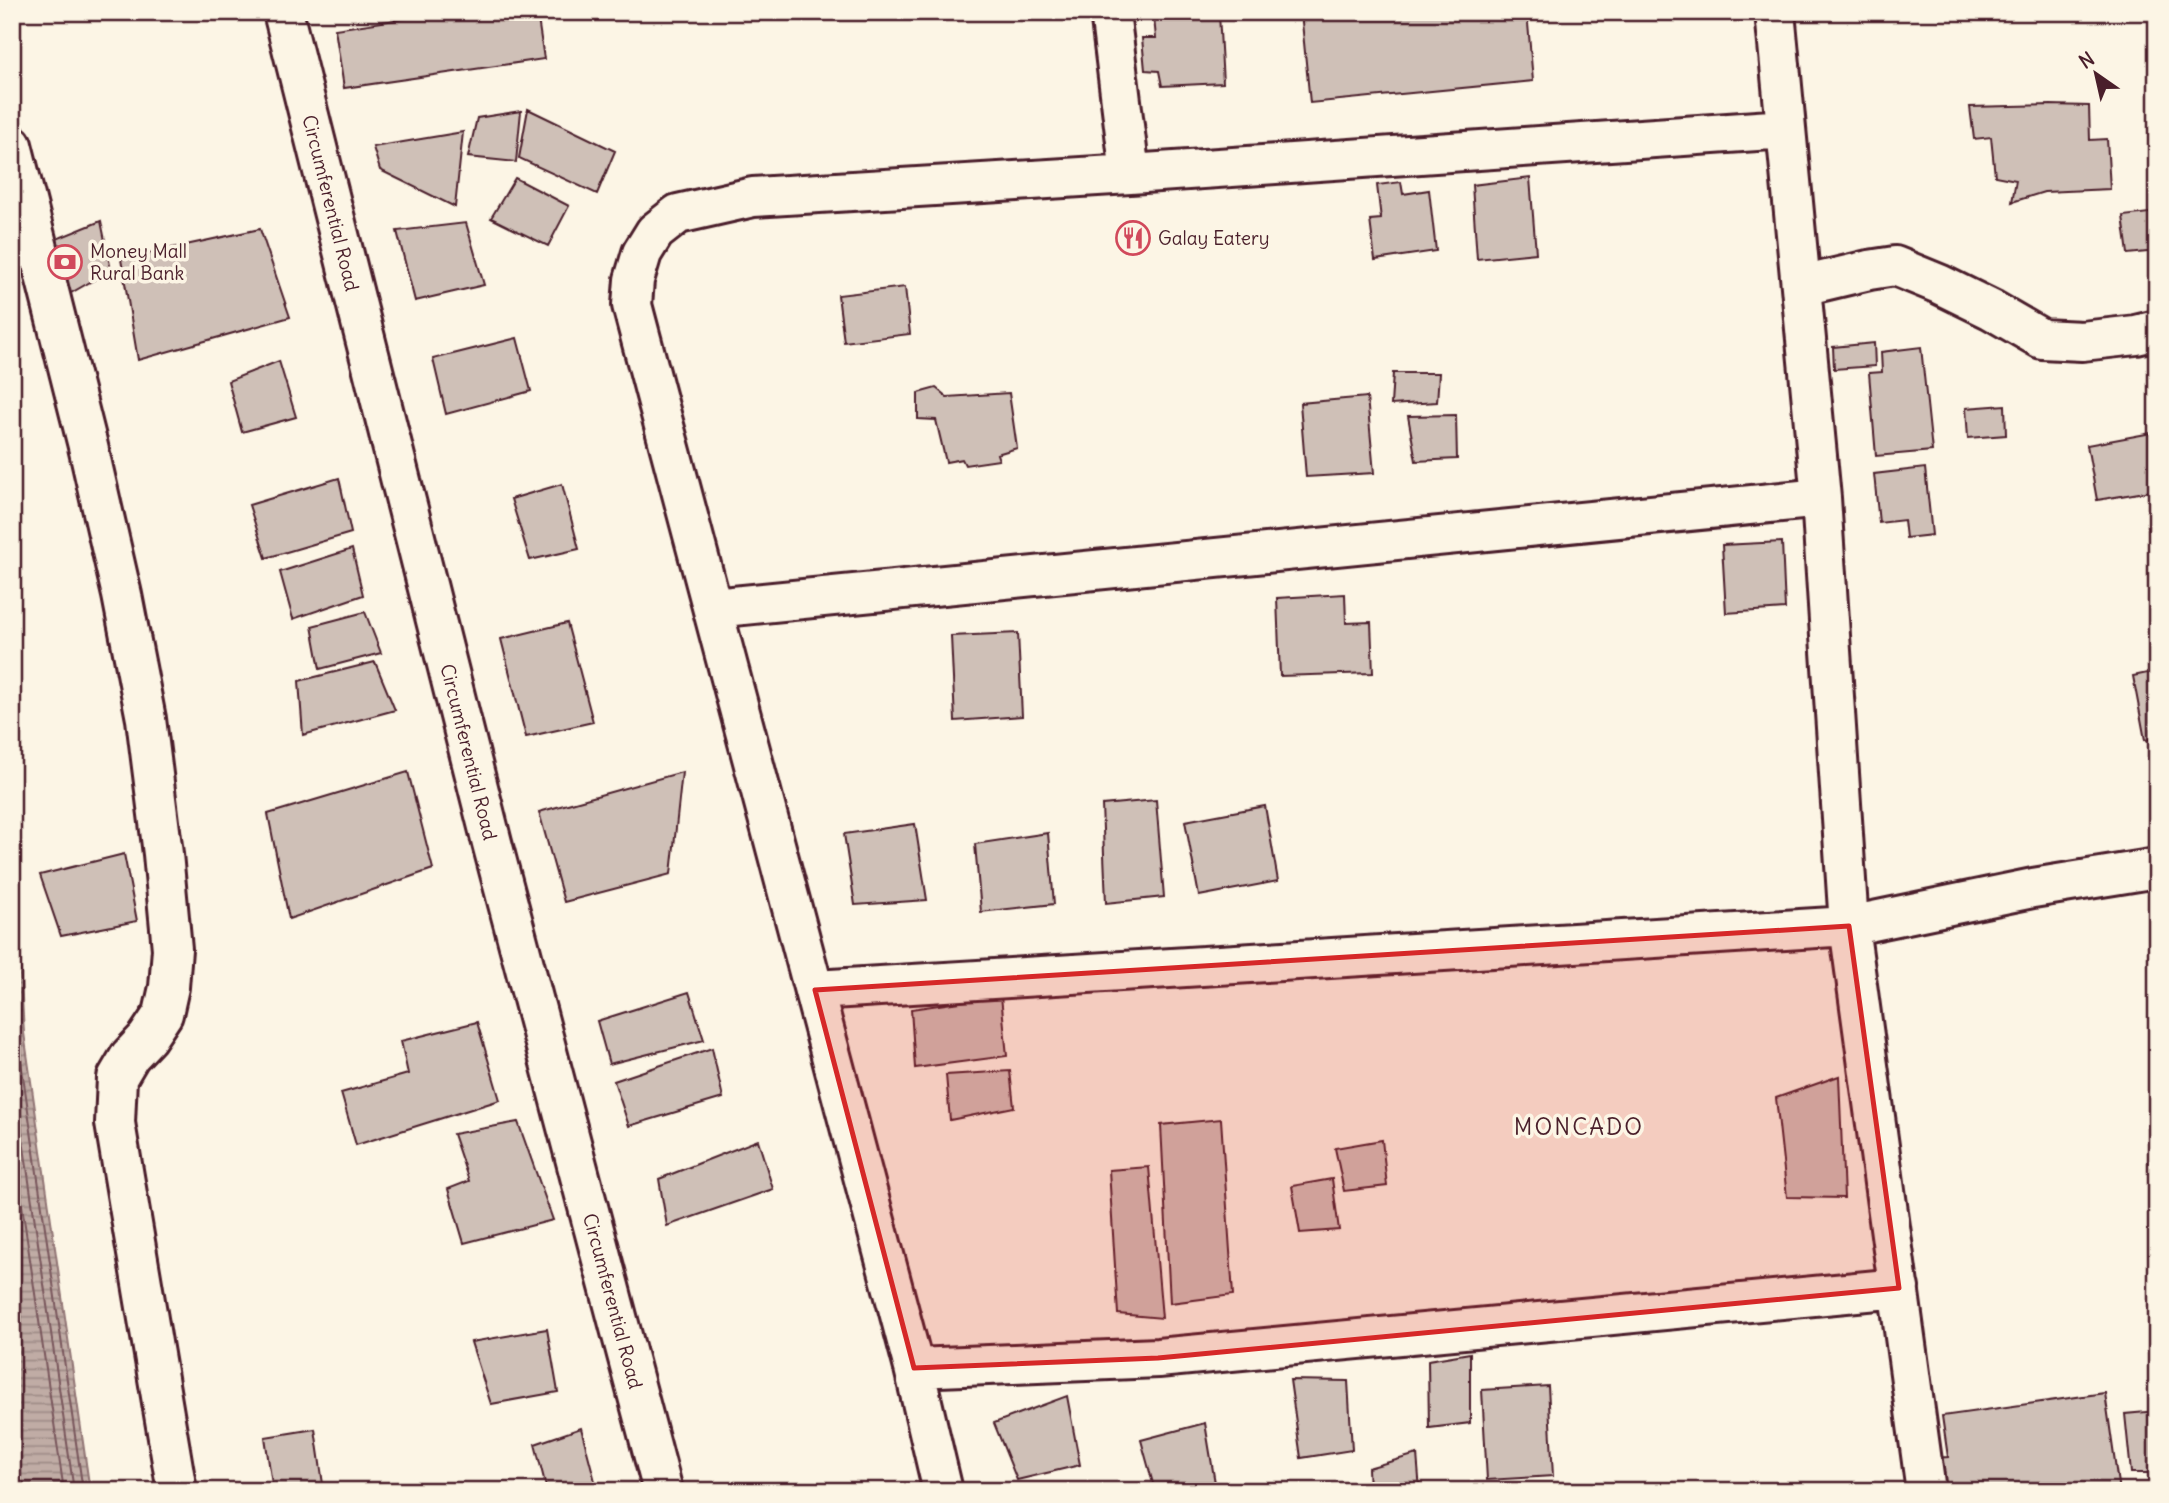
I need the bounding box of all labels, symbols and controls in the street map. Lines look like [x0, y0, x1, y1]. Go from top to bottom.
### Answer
north arrow [2060, 38, 2130, 108]
text: N [2074, 46, 2099, 74]
street label: Circumferential Road [297, 112, 365, 294]
restaurant icon: Galay Eatery [1114, 219, 1152, 257]
place label: Galay Eatery [1158, 226, 1270, 250]
place label: Money Mall Rural Bank [90, 239, 187, 285]
bank icon: Money Mall Rural Bank [46, 243, 84, 281]
street label: Circumferential Road [435, 661, 503, 843]
district label: MONCADO [1514, 1112, 1644, 1141]
street label: Circumferential Road [578, 1211, 648, 1391]

